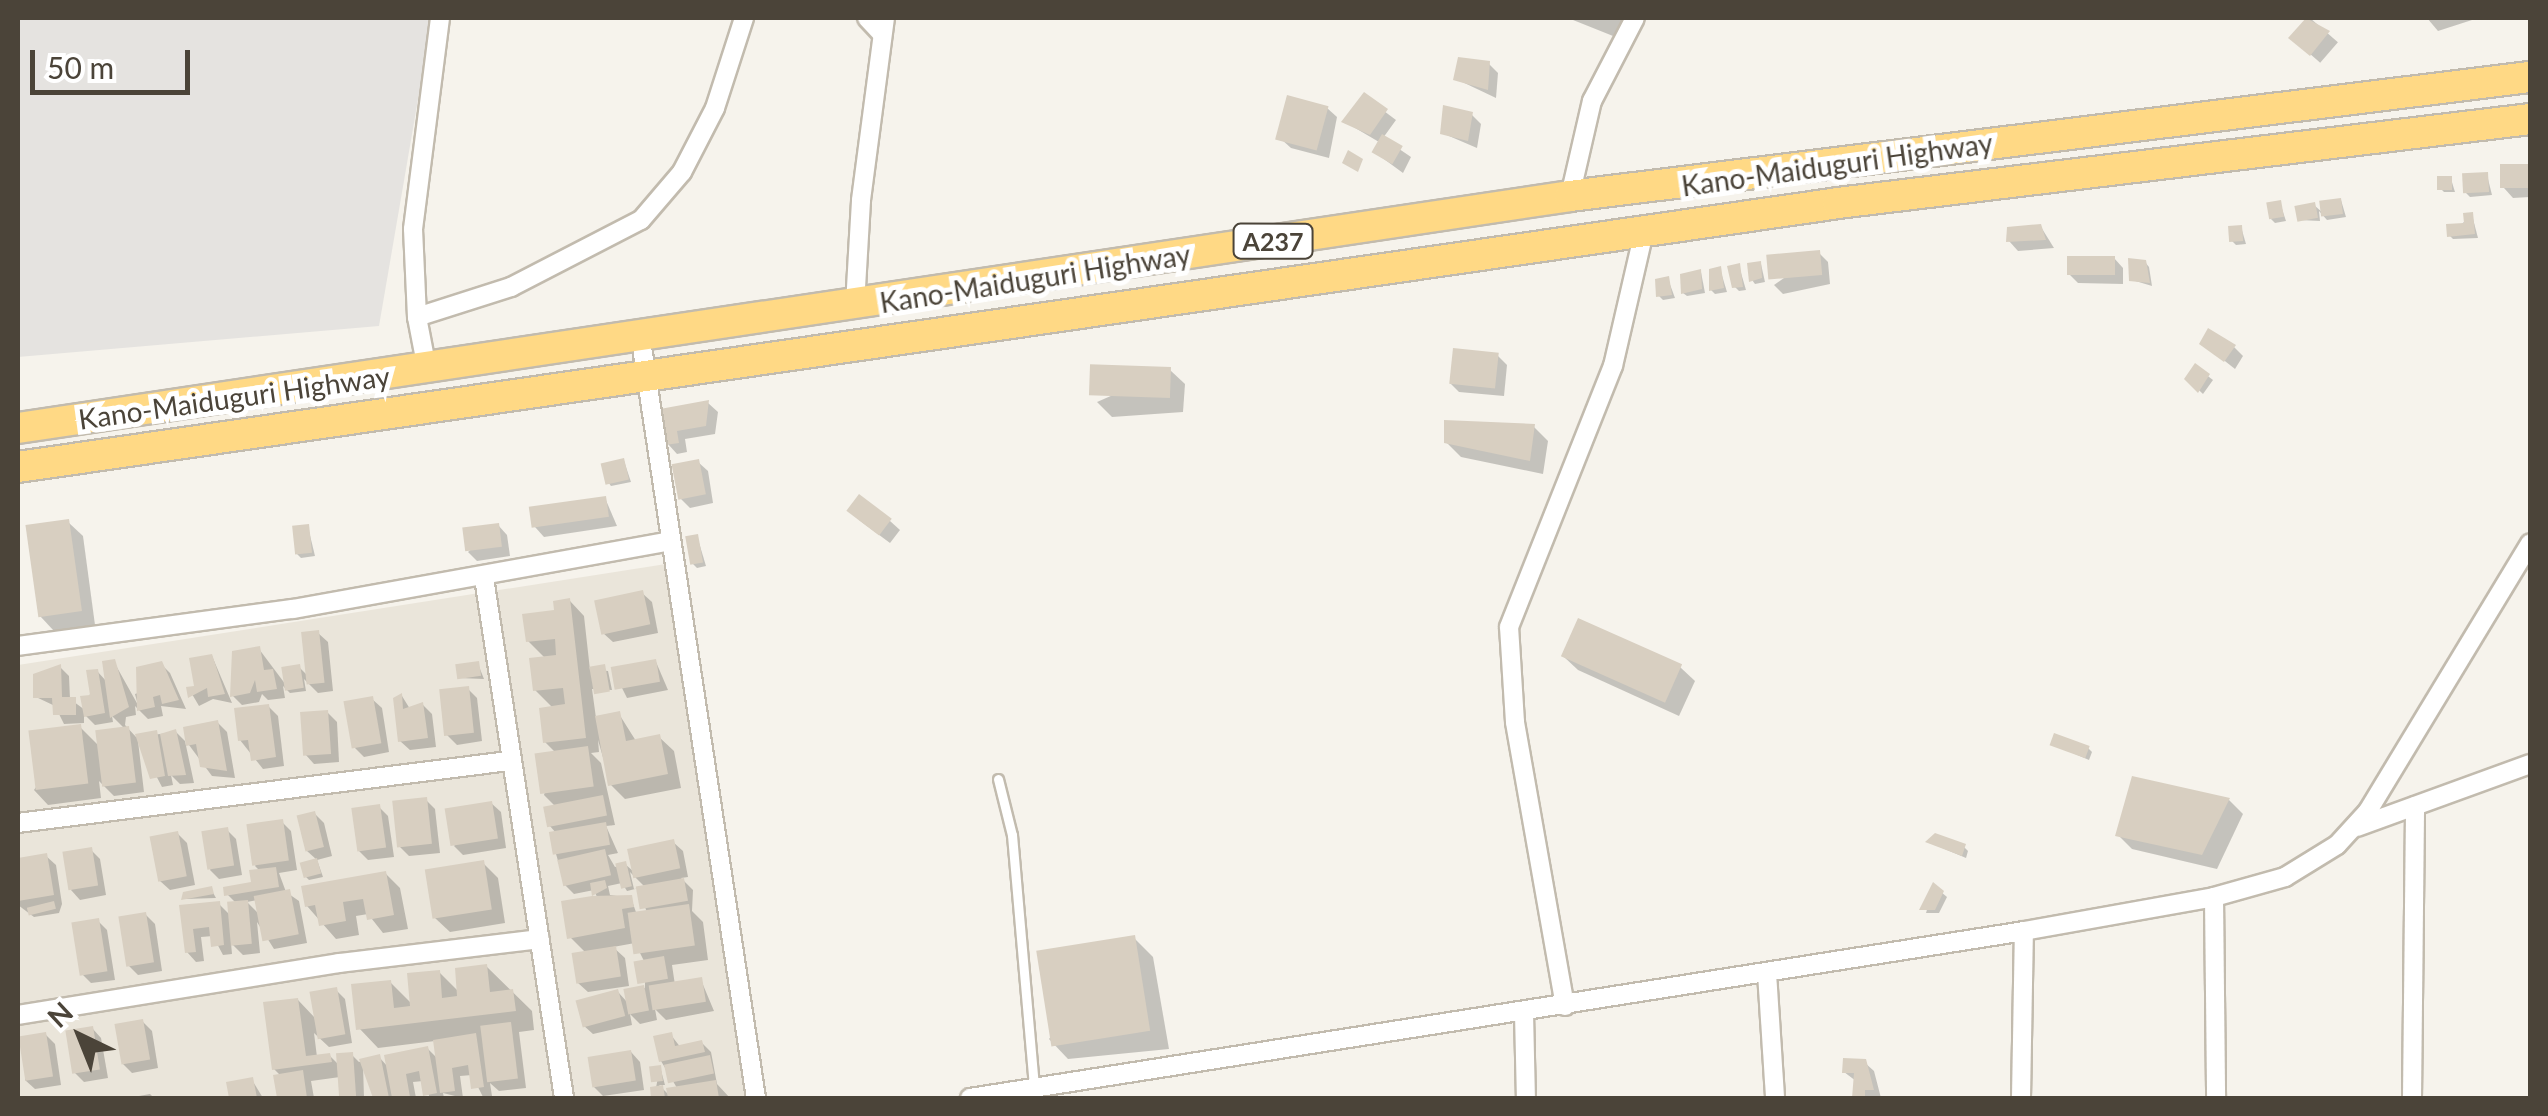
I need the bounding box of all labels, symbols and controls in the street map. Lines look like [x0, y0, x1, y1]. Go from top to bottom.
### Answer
scale bar [35, 30, 195, 92]
text: 50 m [47, 49, 114, 85]
street label: Kano-Maiduguri Highway [1679, 126, 1995, 202]
road number: A237 [1230, 221, 1316, 261]
street label: Kano-Maiduguri Highway [877, 237, 1193, 319]
street label: Kano-Maiduguri Highway [76, 359, 392, 435]
north arrow [30, 986, 130, 1086]
text: N [40, 994, 79, 1034]

